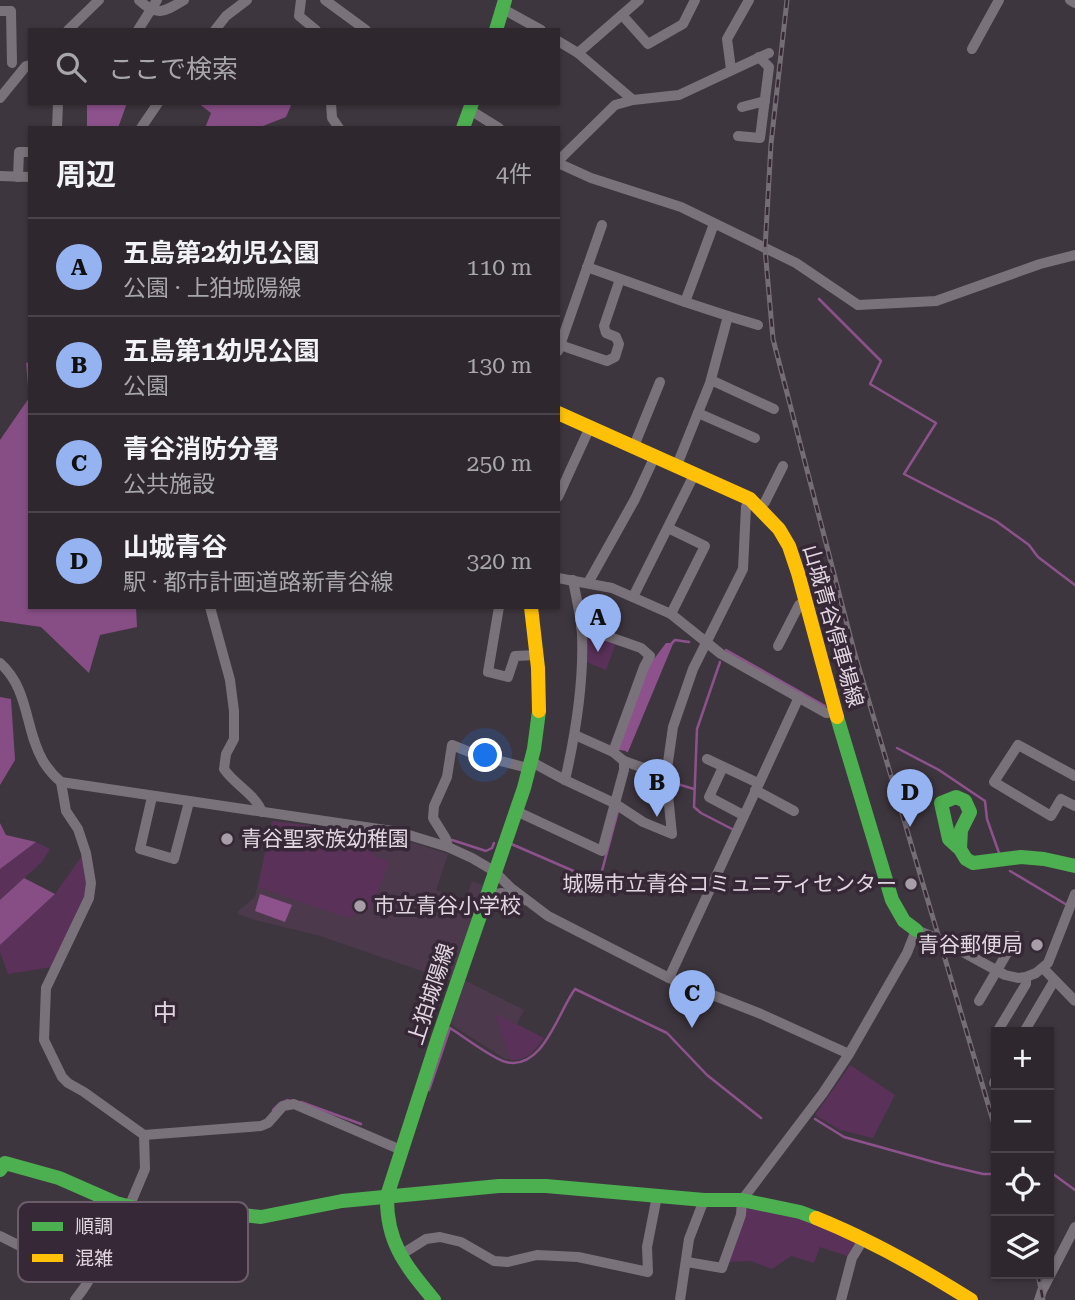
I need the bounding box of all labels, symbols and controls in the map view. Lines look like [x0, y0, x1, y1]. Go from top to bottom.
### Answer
search box [28, 28, 560, 105]
icon: search [52, 48, 90, 86]
text: ここで検索 [108, 54, 238, 84]
text: 周辺 [56, 157, 116, 192]
text: 4件 [496, 161, 532, 188]
text: 五島第2幼児公園 [123, 238, 320, 268]
text: A [71, 254, 87, 281]
text: 110 m [467, 254, 532, 281]
text: 公園 · 上狛城陽線 [123, 275, 301, 302]
text: 五島第1幼児公園 [123, 336, 320, 366]
text: B [71, 352, 87, 379]
text: 130 m [467, 352, 532, 379]
text: 公園 [123, 373, 169, 400]
text: 青谷消防分署 [123, 434, 279, 464]
text: C [71, 450, 87, 477]
text: 250 m [467, 450, 532, 477]
text: 公共施設 [123, 471, 215, 498]
text: 山城青谷 [123, 532, 227, 562]
street label: 山城青谷停車場線 [798, 542, 868, 710]
text: D [70, 548, 88, 575]
text: 320 m [467, 548, 532, 575]
text: 駅 · 都市計画道路新青谷線 [123, 569, 393, 596]
pin: A [575, 594, 621, 652]
your location [468, 738, 502, 772]
pin: B [634, 759, 680, 817]
pin: D [887, 769, 933, 827]
place label: 青谷聖家族幼稚園 [241, 827, 409, 851]
marker: 青谷聖家族幼稚園 [219, 831, 235, 847]
place label: 城陽市立青谷コミュニティセンター [562, 872, 897, 896]
marker: 城陽市立青谷コミュニティセンター [903, 876, 919, 892]
place label: 市立青谷小学校 [374, 894, 521, 918]
marker: 市立青谷小学校 [352, 898, 368, 914]
place label: 青谷郵便局 [918, 933, 1023, 957]
marker: 青谷郵便局 [1029, 937, 1045, 953]
street label: 上狛城陽線 [403, 940, 459, 1048]
pin: C [669, 970, 715, 1028]
district label: 中 [153, 999, 177, 1027]
map controls [991, 1027, 1054, 1279]
button: + [991, 1027, 1054, 1090]
button: − [991, 1090, 1054, 1153]
button: locate [991, 1153, 1054, 1216]
legend [18, 1202, 248, 1282]
text: 順調 [75, 1215, 113, 1238]
button: layers [991, 1216, 1054, 1279]
text: 混雑 [75, 1247, 113, 1270]

